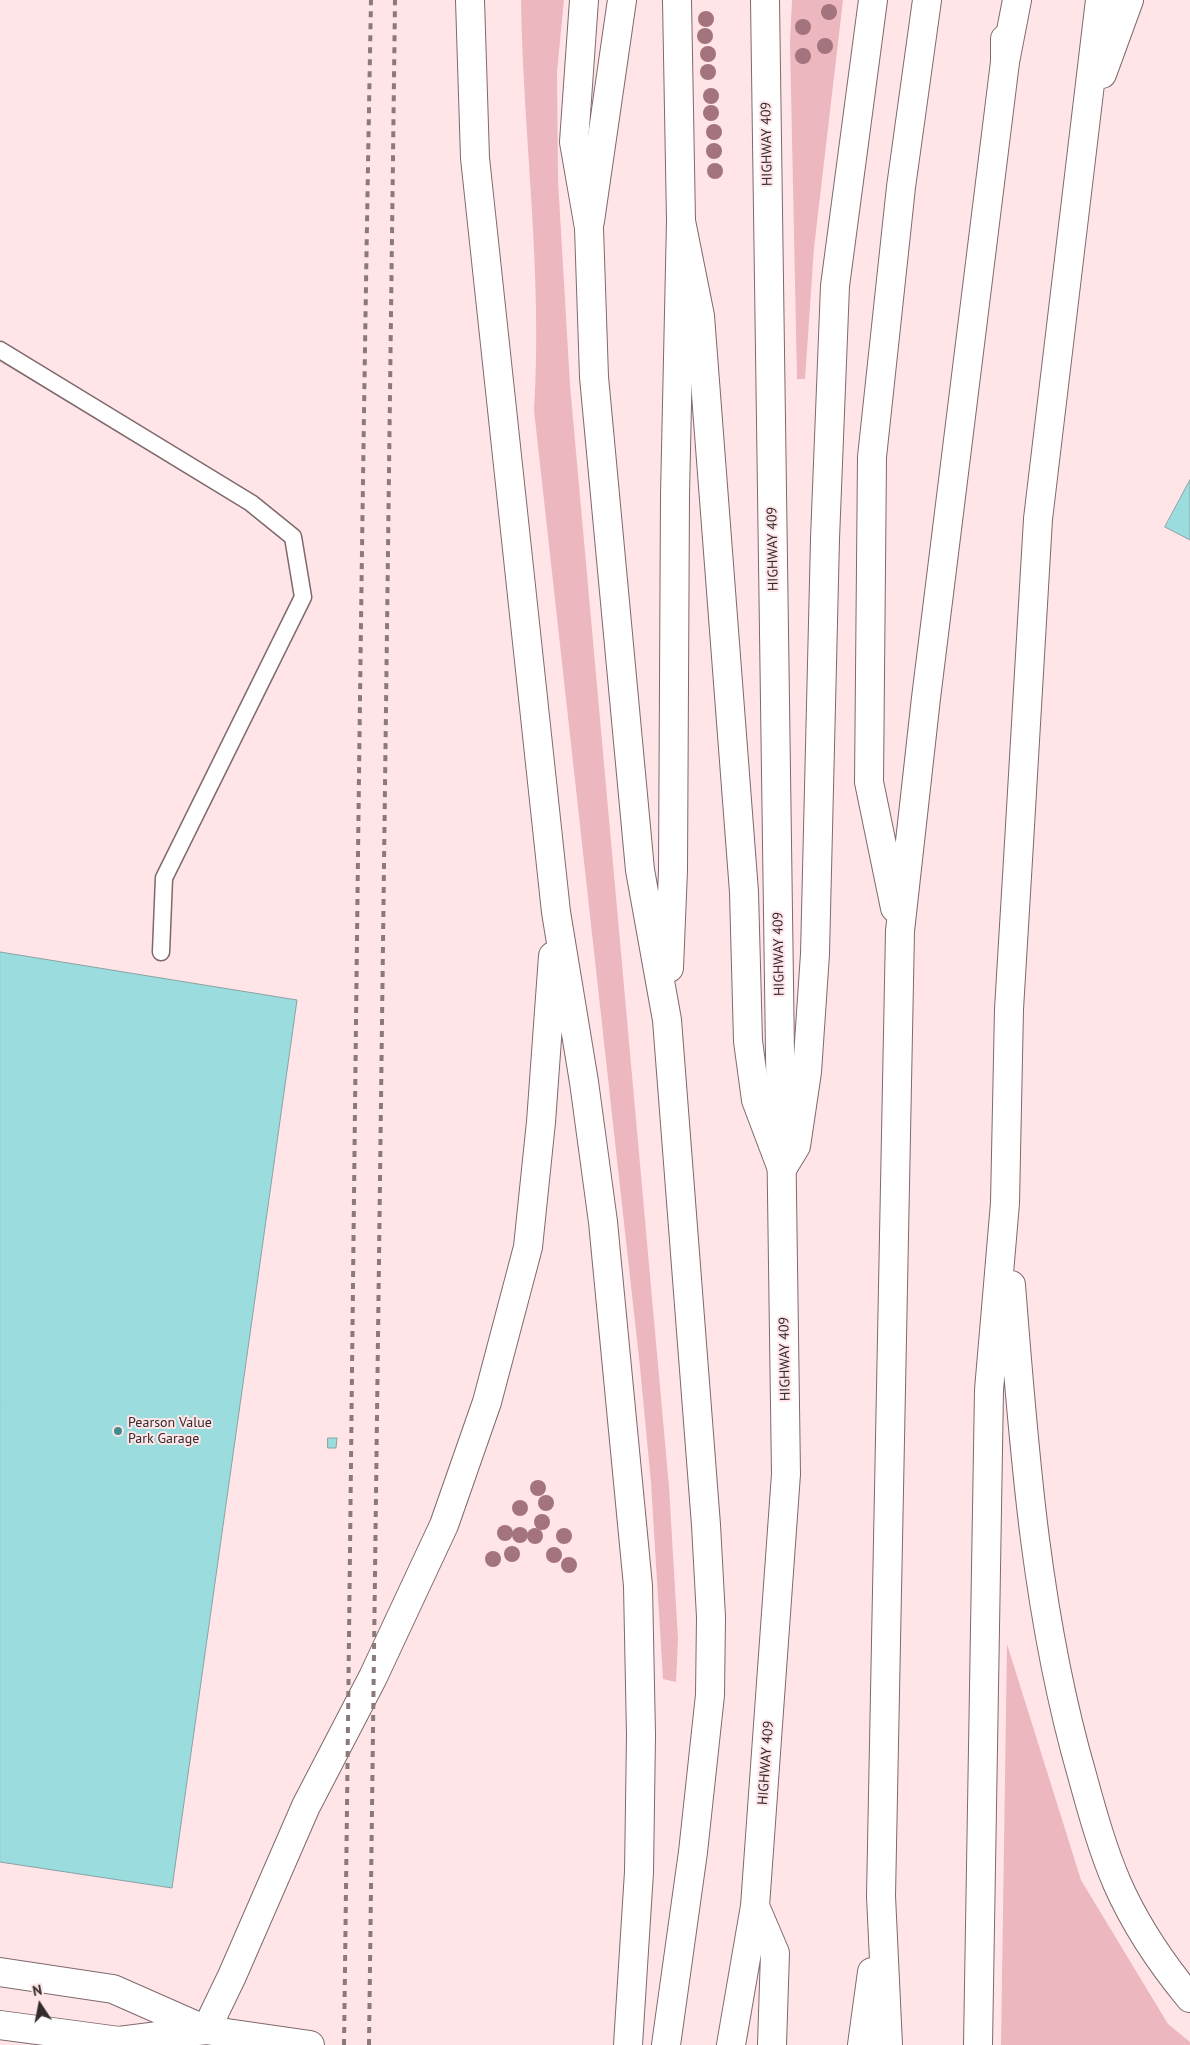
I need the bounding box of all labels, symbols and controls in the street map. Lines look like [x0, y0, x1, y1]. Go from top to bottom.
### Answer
street label: HIGHWAY 409 [758, 102, 776, 186]
street label: HIGHWAY 409 [764, 507, 782, 591]
street label: HIGHWAY 409 [770, 912, 788, 996]
street label: HIGHWAY 409 [776, 1317, 794, 1401]
place label: Pearson Value Park Garage [128, 1415, 212, 1448]
marker: Pearson Value Park Garage [112, 1425, 124, 1437]
street label: HIGHWAY 409 [755, 1720, 777, 1806]
north arrow [15, 1980, 65, 2030]
text: N [31, 1981, 43, 2000]

